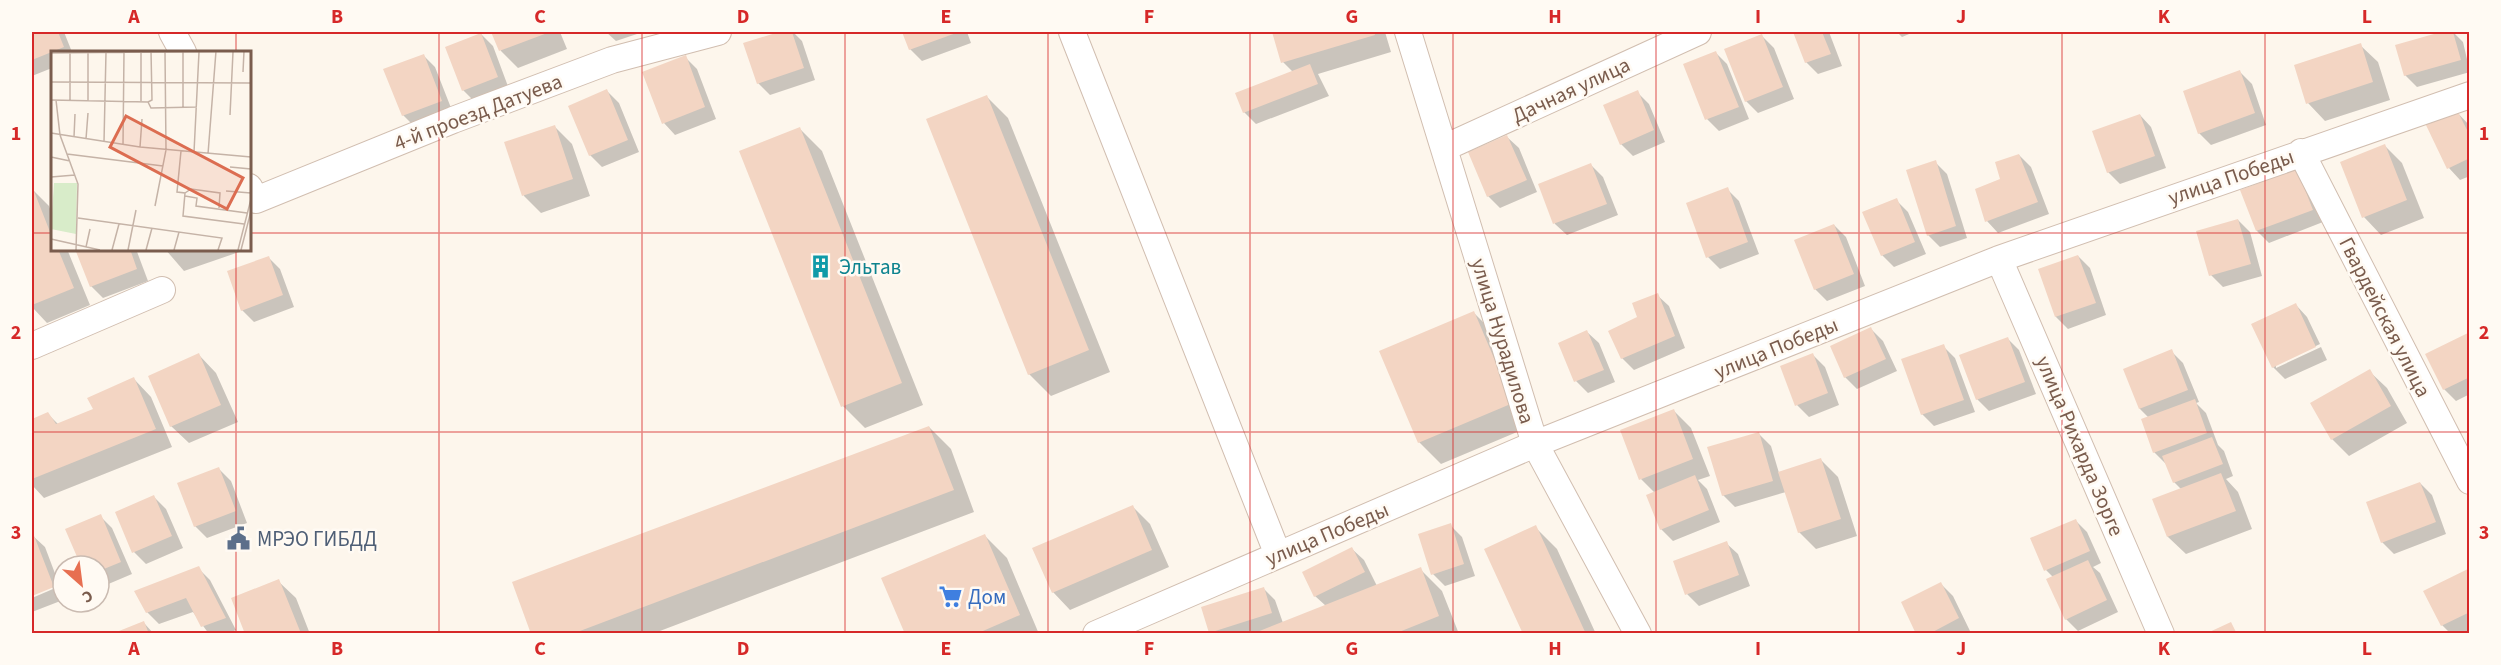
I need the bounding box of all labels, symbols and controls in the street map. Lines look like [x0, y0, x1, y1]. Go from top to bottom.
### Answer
text: A [127, 3, 140, 31]
text: B [331, 3, 343, 31]
text: C [534, 3, 546, 31]
text: D [737, 3, 749, 31]
text: E [941, 3, 951, 31]
text: F [1144, 3, 1154, 31]
text: G [1346, 3, 1358, 31]
text: H [1548, 3, 1562, 31]
text: I [1755, 3, 1761, 31]
text: J [1956, 3, 1966, 31]
text: K [2158, 3, 2171, 31]
text: L [2362, 3, 2372, 31]
street label: Дачная улица [1507, 49, 1635, 131]
inset map [51, 51, 250, 250]
street label: 4-й проезд Датуева [390, 66, 566, 158]
text: 1 [11, 120, 21, 148]
text: 1 [2479, 120, 2489, 148]
street label: улица Победы [2164, 141, 2298, 213]
street label: Гвардейская улица [2332, 232, 2438, 402]
place label: Эльтав [839, 252, 901, 282]
building icon: Эльтав [808, 254, 834, 280]
street label: улица Нурадилова [1464, 255, 1542, 427]
street label: улица Победы [1709, 309, 1843, 387]
text: 2 [11, 319, 21, 347]
text: 2 [2479, 319, 2489, 347]
street label: улица Рихарда Зорге [2028, 351, 2132, 541]
street label: улица Победы [1261, 495, 1393, 573]
text: 3 [11, 519, 21, 547]
text: 3 [2479, 519, 2489, 547]
place label: МРЭО ГИБДД [257, 524, 377, 554]
public building icon: МРЭО ГИБДД [226, 526, 252, 552]
north arrow [51, 554, 111, 614]
place label: Дом [968, 582, 1006, 612]
text: С [78, 584, 97, 608]
supermarket icon: Дом [937, 584, 963, 610]
text: A [127, 635, 140, 663]
text: B [331, 635, 343, 663]
text: C [534, 635, 546, 663]
text: D [737, 635, 749, 663]
text: E [941, 635, 951, 663]
text: F [1144, 635, 1154, 663]
text: G [1346, 635, 1358, 663]
text: H [1548, 635, 1562, 663]
text: I [1755, 635, 1761, 663]
text: J [1956, 635, 1966, 663]
text: K [2158, 635, 2171, 663]
text: L [2362, 635, 2372, 663]

